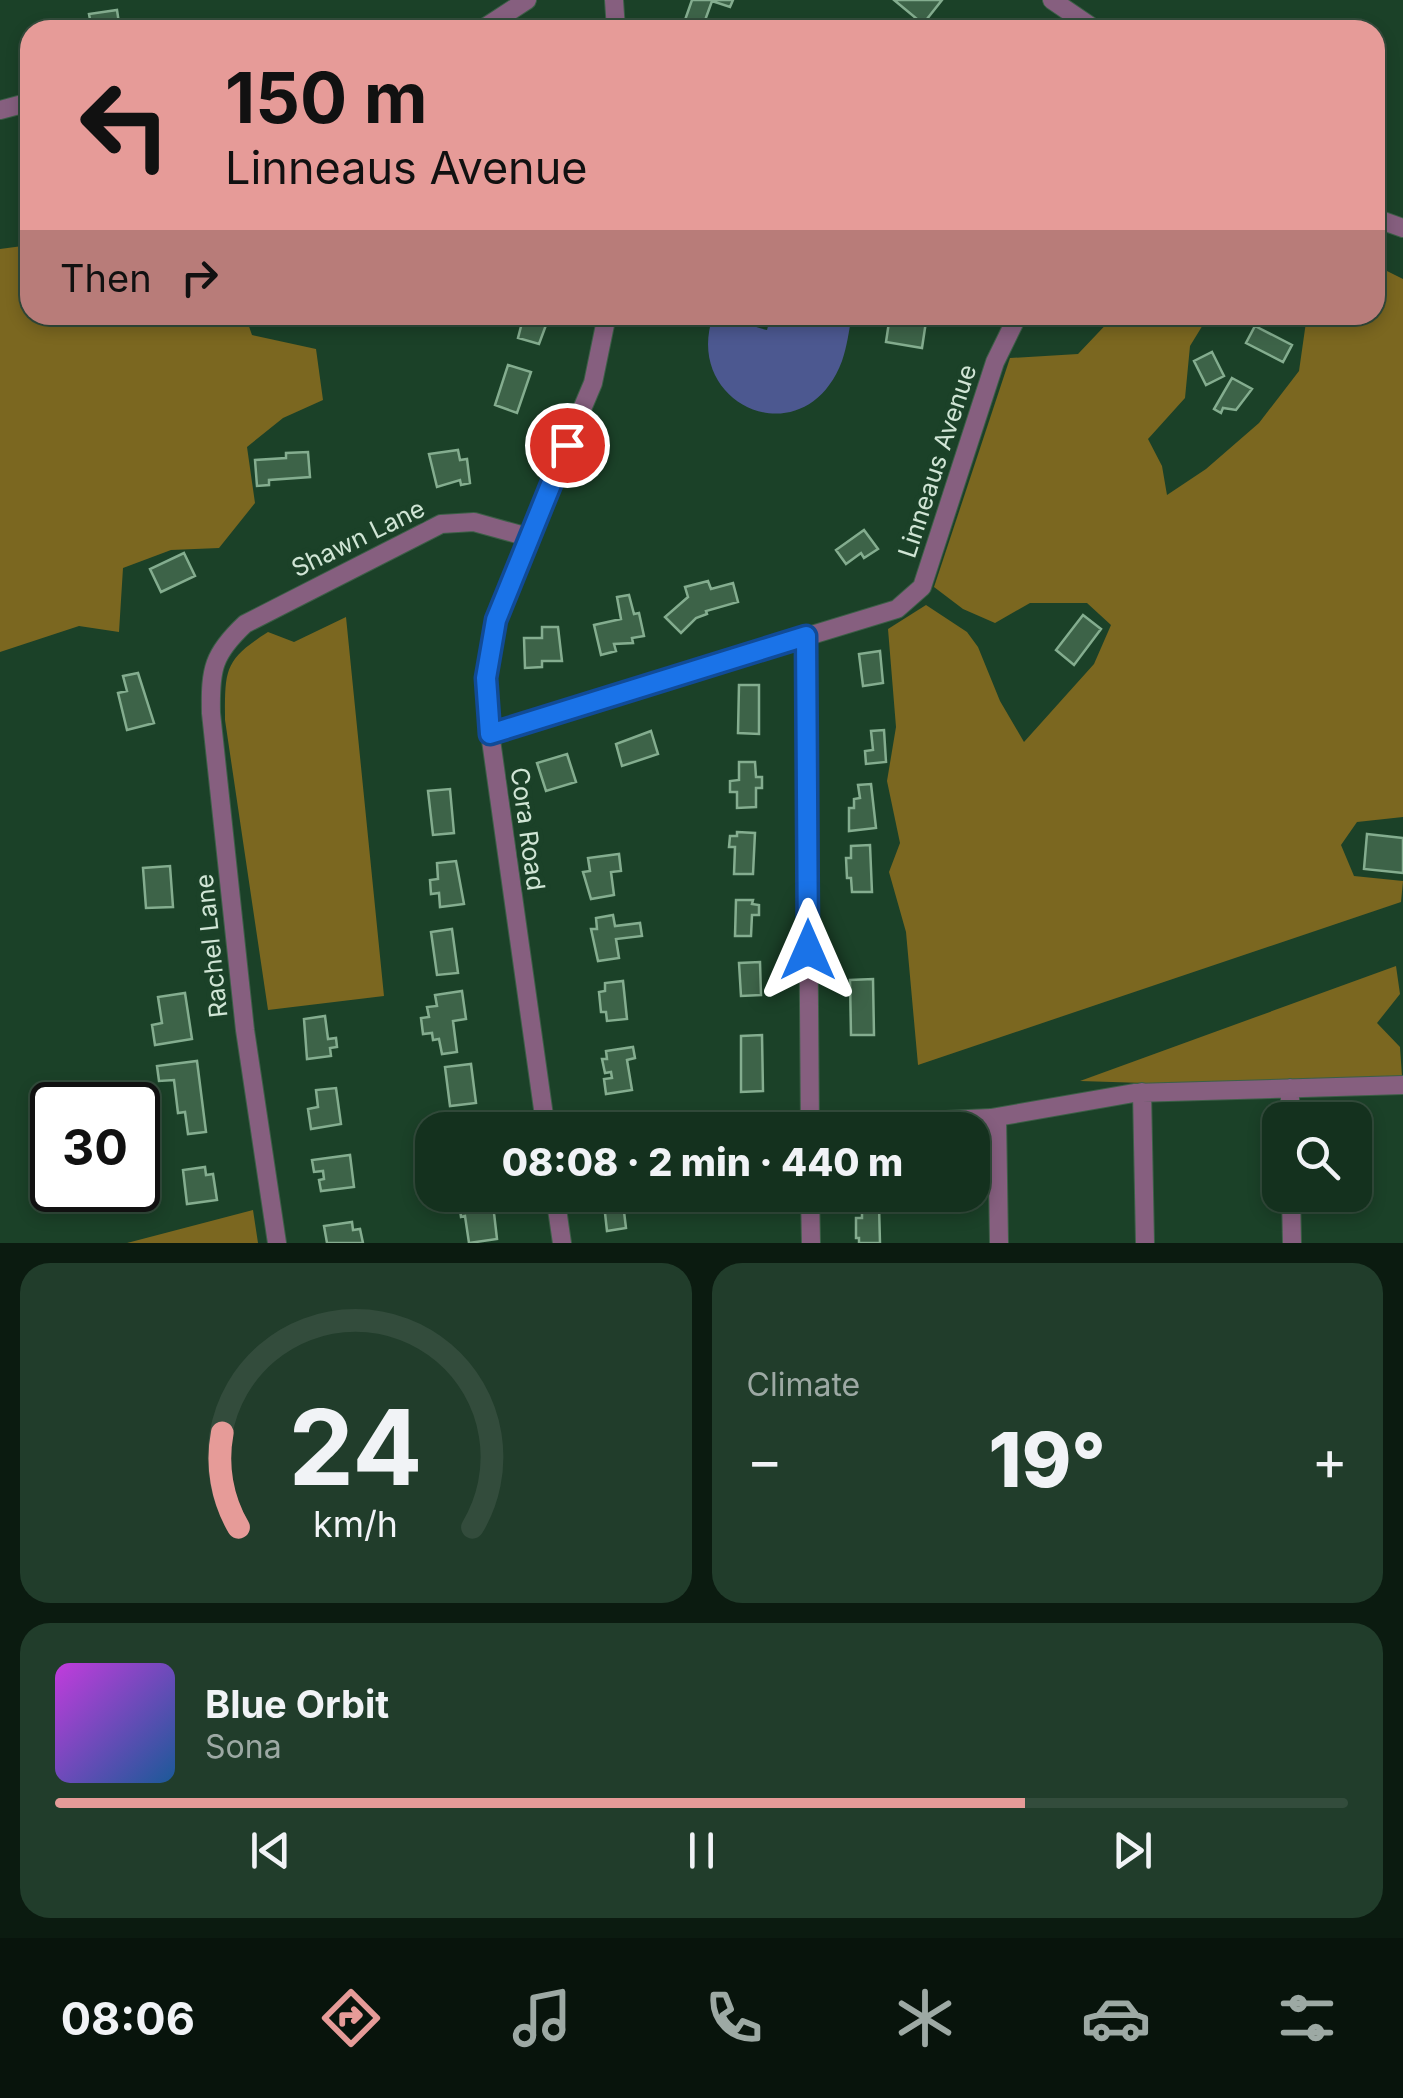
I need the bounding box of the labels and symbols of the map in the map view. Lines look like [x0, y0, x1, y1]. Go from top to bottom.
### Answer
street label: Linneaus Avenue [892, 361, 982, 561]
pin [525, 403, 610, 488]
street label: Shawn Lane [286, 493, 430, 583]
street label: Cora Road [505, 765, 551, 893]
street label: Rachel Lane [189, 873, 233, 1019]
position arrow [756, 898, 860, 1002]
speed limit sign: 30 [30, 1082, 160, 1212]

